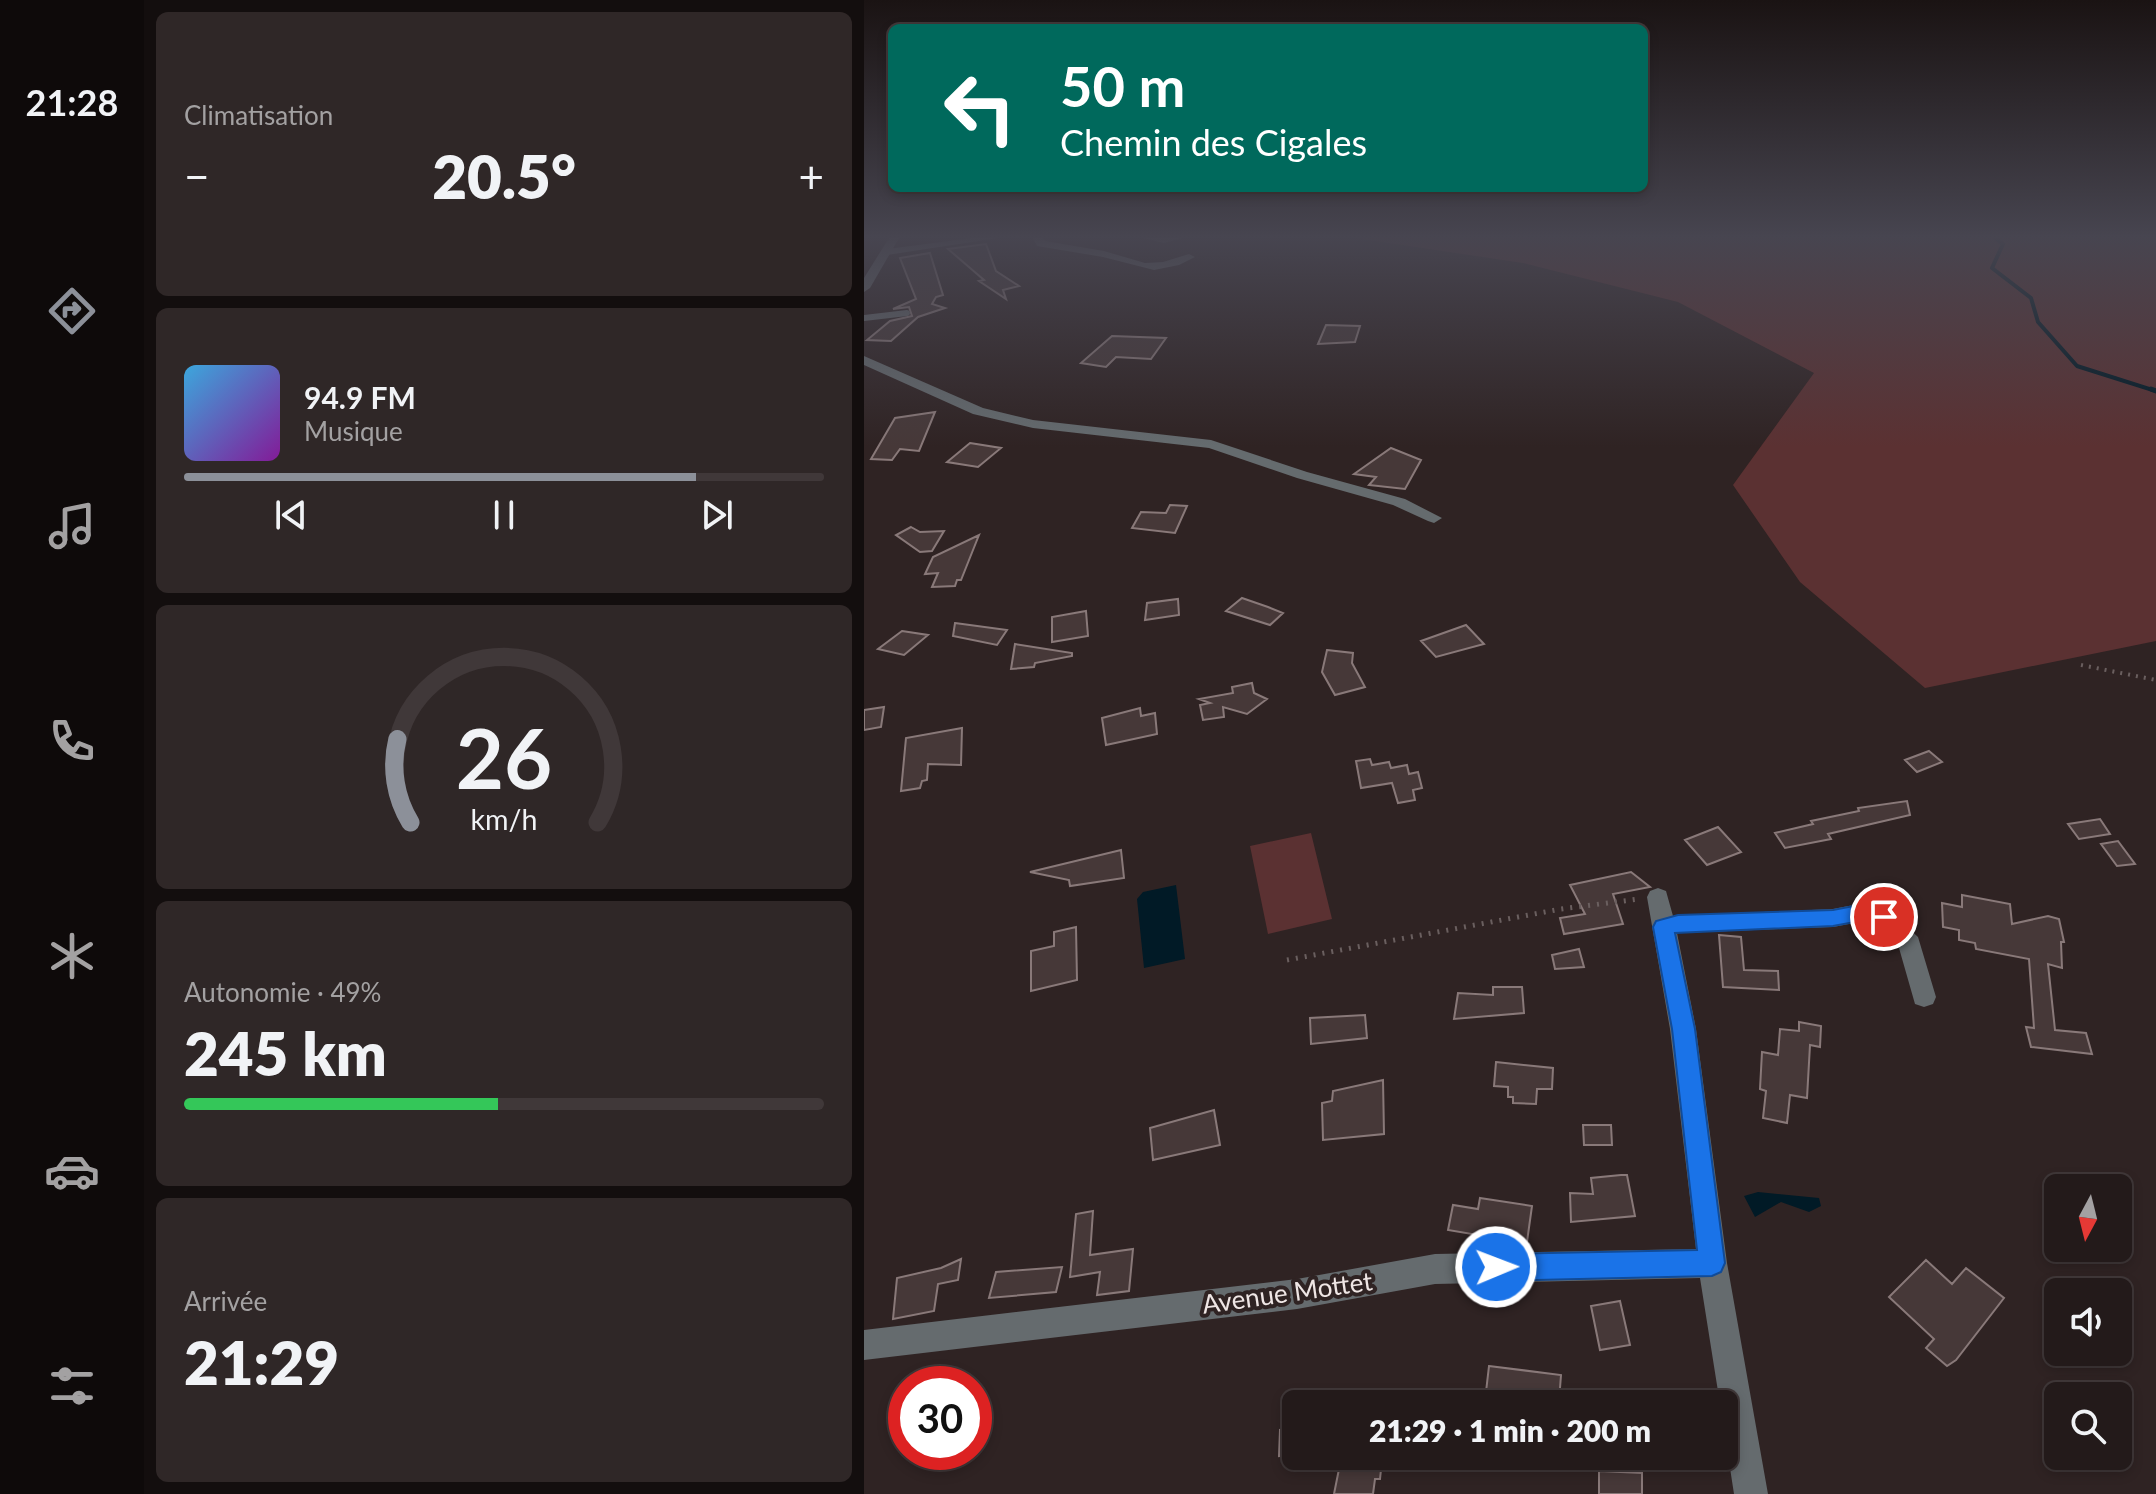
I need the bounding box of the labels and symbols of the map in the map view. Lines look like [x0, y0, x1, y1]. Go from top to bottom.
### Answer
pin [1850, 883, 1918, 951]
north arrow [2044, 1174, 2132, 1262]
position arrow [1454, 1225, 1538, 1309]
street label: Avenue Mottet [1200, 1264, 1375, 1320]
speed limit sign: 30 [888, 1366, 992, 1470]

